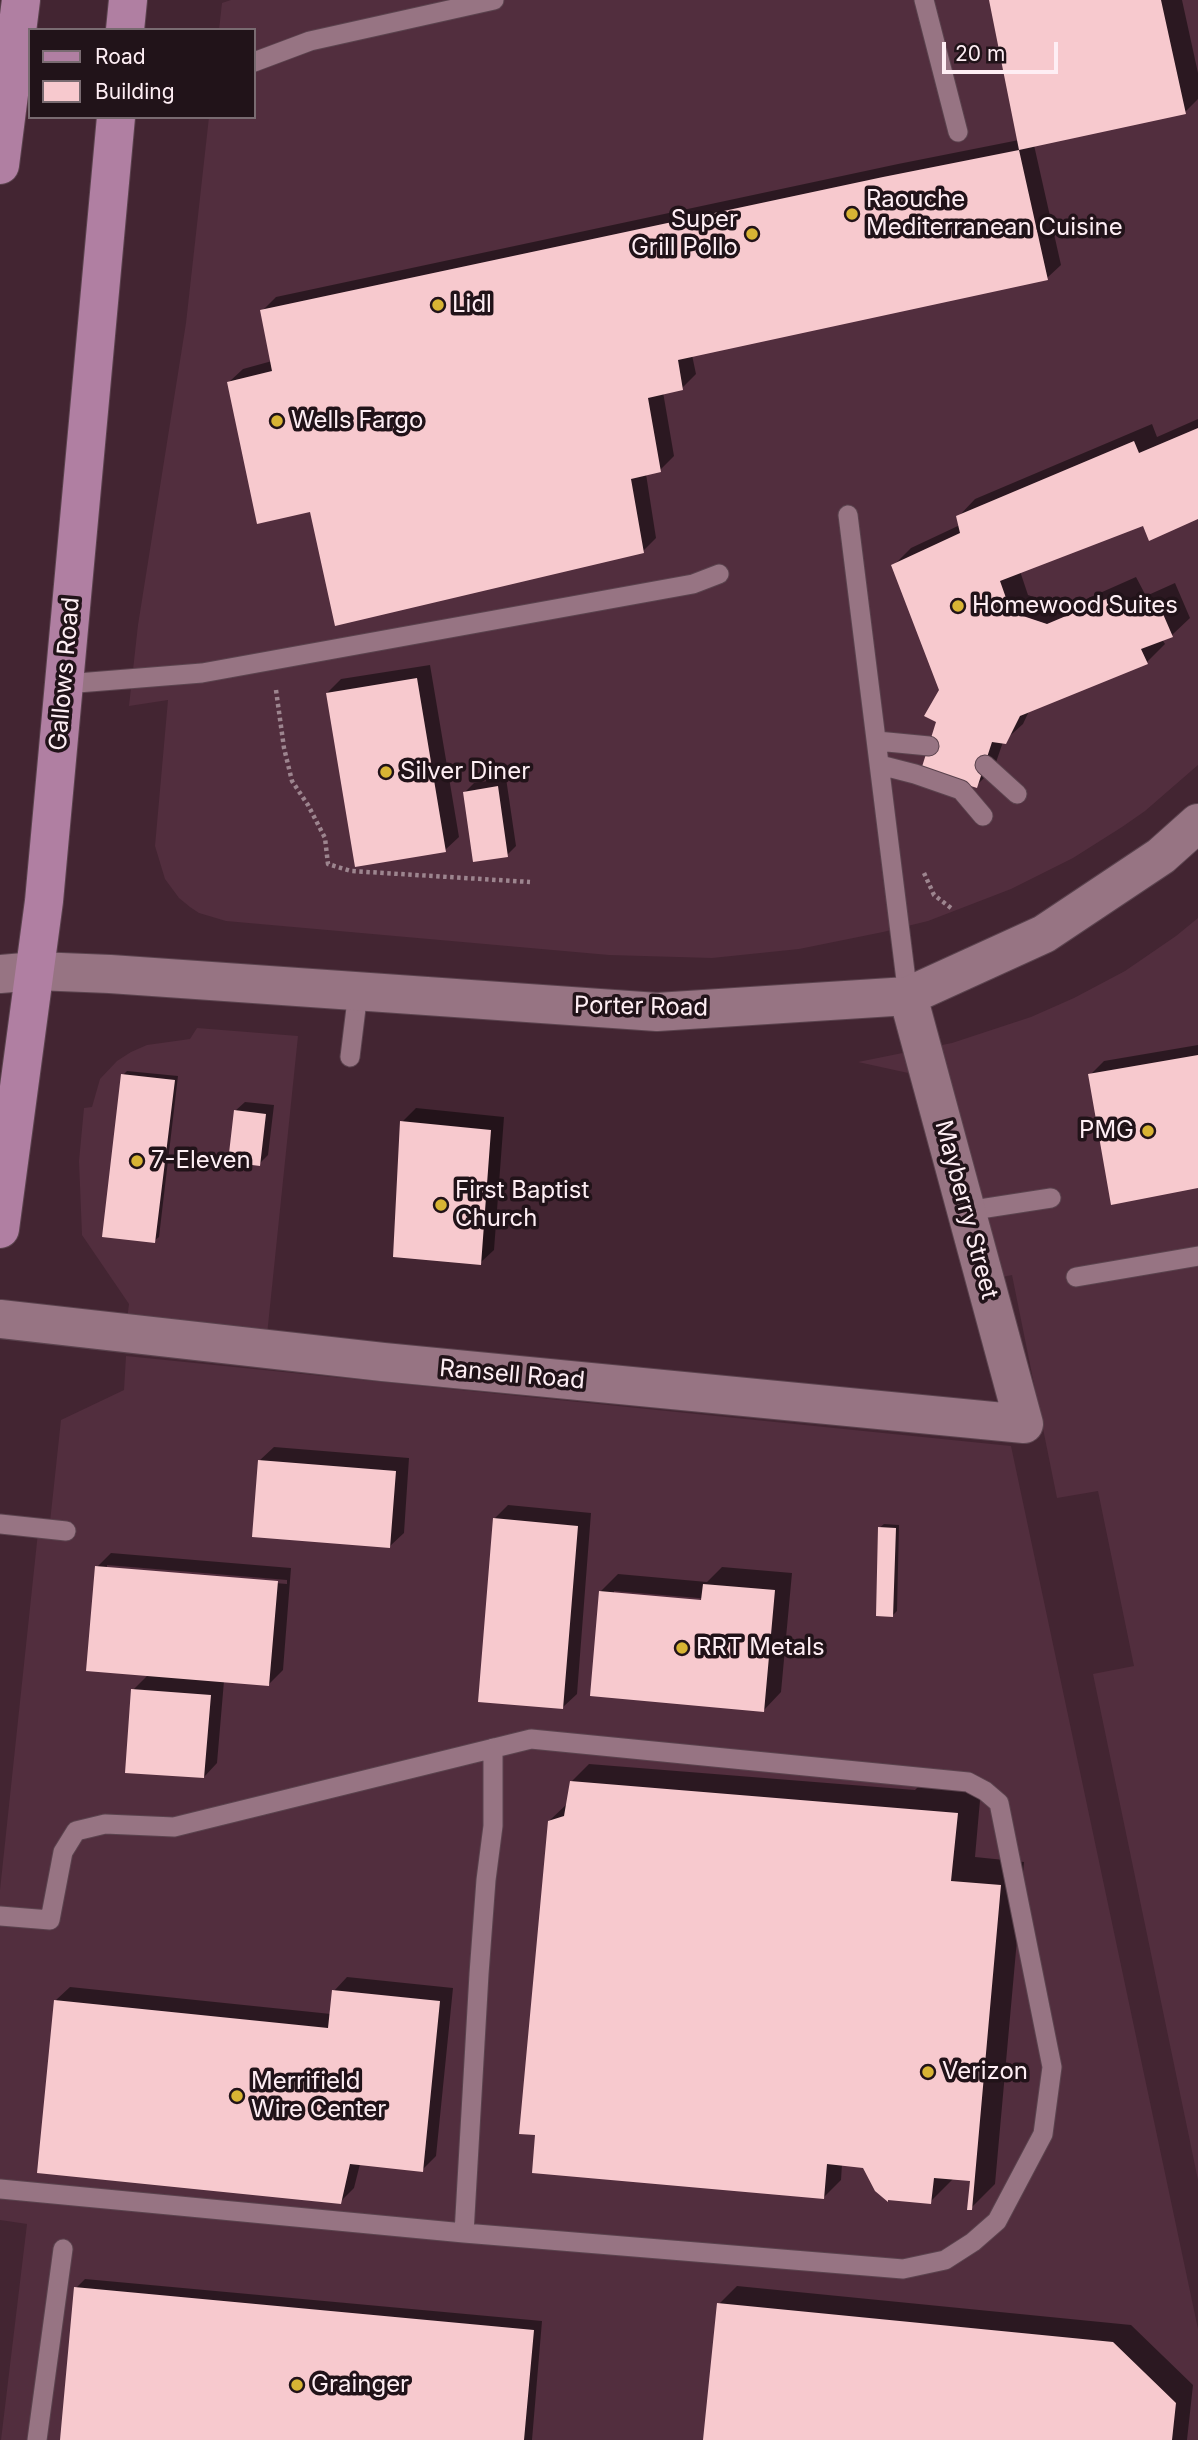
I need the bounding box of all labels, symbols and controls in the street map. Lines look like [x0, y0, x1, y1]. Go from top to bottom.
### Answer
legend [28, 28, 256, 119]
scale bar [946, 28, 1062, 72]
text: 20 m [955, 41, 1005, 66]
text: Road [95, 44, 146, 69]
text: Building [95, 79, 175, 104]
place label: Raouche Mediterranean Cuisine [866, 186, 1123, 242]
place label: Super Grill Pollo [631, 206, 738, 262]
marker: Raouche Mediterranean Cuisine [844, 206, 860, 222]
marker: Super Grill Pollo [744, 226, 760, 242]
place label: Lidl [452, 291, 492, 319]
marker: Lidl [430, 297, 446, 313]
place label: Wells Fargo [291, 407, 423, 435]
marker: Wells Fargo [269, 413, 285, 429]
place label: Homewood Suites [972, 592, 1178, 620]
street label: Gallows Road [44, 596, 86, 752]
marker: Homewood Suites [950, 598, 966, 614]
place label: Silver Diner [400, 758, 530, 786]
marker: Silver Diner [378, 764, 394, 780]
street label: Porter Road [574, 991, 708, 1023]
street label: Mayberry Street [928, 1117, 1004, 1303]
place label: PMG [1079, 1117, 1134, 1145]
marker: PMG [1140, 1123, 1156, 1139]
place label: 7-Eleven [151, 1147, 251, 1175]
marker: 7-Eleven [129, 1153, 145, 1169]
place label: First Baptist Church [455, 1177, 589, 1233]
marker: First Baptist Church [433, 1197, 449, 1213]
street label: Ransell Road [438, 1354, 586, 1396]
place label: RRT Metals [696, 1634, 825, 1662]
marker: RRT Metals [674, 1640, 690, 1656]
place label: Verizon [942, 2058, 1028, 2086]
marker: Verizon [920, 2064, 936, 2080]
place label: Merrifield Wire Center [251, 2068, 386, 2124]
marker: Merrifield Wire Center [229, 2088, 245, 2104]
place label: Grainger [311, 2371, 409, 2399]
marker: Grainger [289, 2377, 305, 2393]

